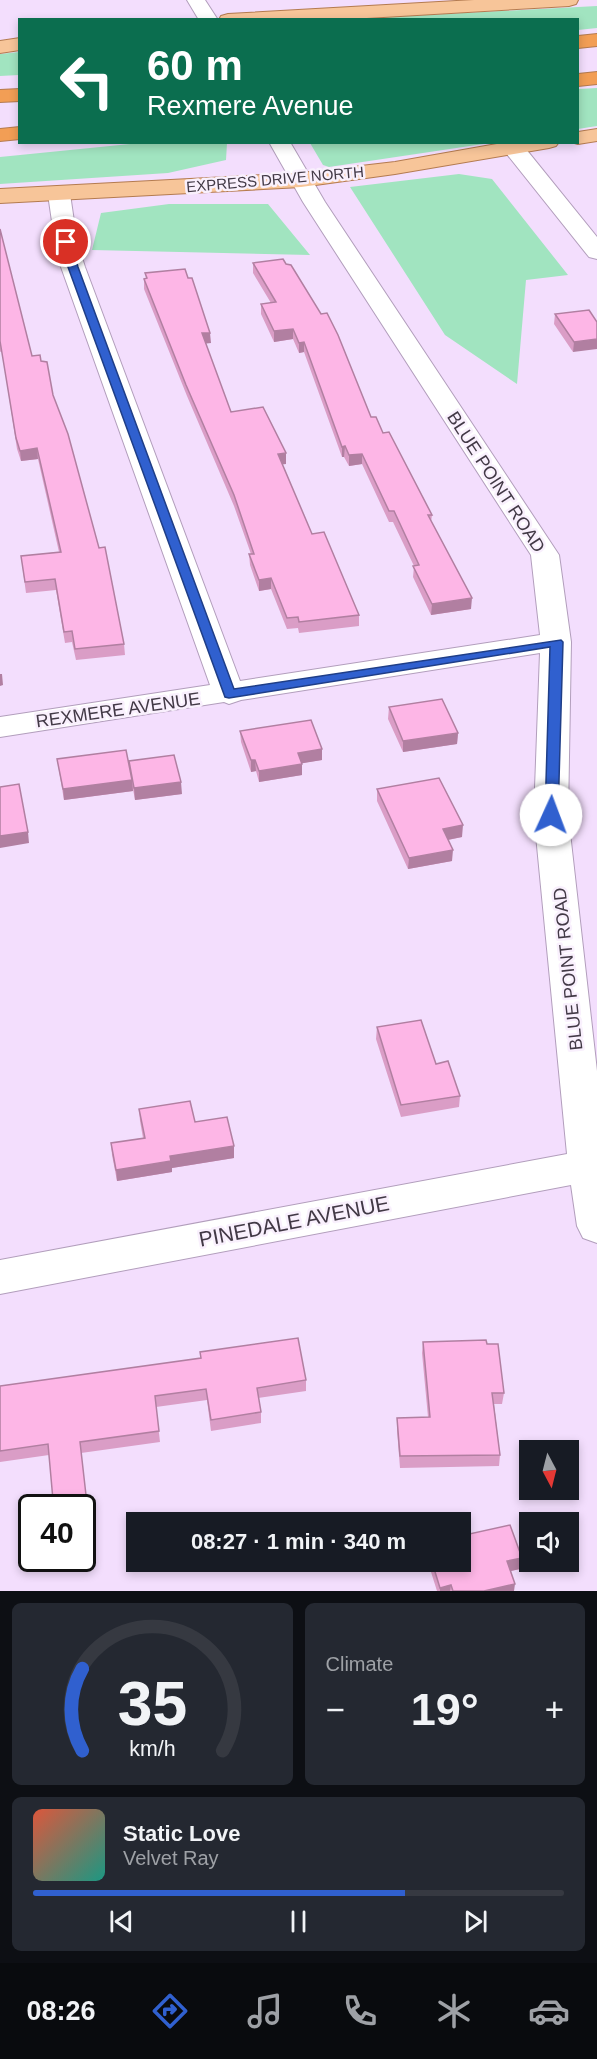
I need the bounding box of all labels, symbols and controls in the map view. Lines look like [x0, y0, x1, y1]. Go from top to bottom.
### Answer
icon: left [48, 42, 126, 120]
text: 60 m [147, 42, 243, 89]
text: Rexmere Avenue [147, 91, 354, 121]
street label: EXPRESS DRIVE NORTH [186, 163, 364, 195]
pin [40, 216, 91, 267]
icon: arrive [49, 225, 82, 258]
street label: BLUE POINT ROAD [443, 408, 549, 556]
street label: REXMERE AVENUE [35, 689, 201, 731]
position arrow [519, 783, 583, 847]
street label: BLUE POINT ROAD [549, 887, 587, 1051]
street label: PINEDALE AVENUE [197, 1191, 391, 1251]
north arrow [519, 1440, 579, 1500]
map controls [519, 1440, 579, 1572]
speed limit sign: 40 [18, 1494, 96, 1572]
button: sound [519, 1512, 579, 1572]
text: 08:27 · 1 min · 340 m [191, 1529, 406, 1554]
text: Climate [326, 1653, 393, 1675]
text: 35 [118, 1669, 187, 1738]
text: 19° [411, 1684, 479, 1735]
text: − [326, 1691, 345, 1728]
text: + [545, 1691, 564, 1728]
text: km/h [129, 1737, 175, 1761]
text: Static Love [123, 1821, 240, 1846]
text: Velvet Ray [123, 1847, 219, 1869]
icon: previous [105, 1905, 138, 1938]
icon: pause [282, 1905, 315, 1938]
icon: next [459, 1905, 492, 1938]
icon: directions [149, 1990, 191, 2032]
icon: music [244, 1990, 286, 2032]
icon: phone [339, 1990, 381, 2032]
icon: climate [433, 1990, 475, 2032]
icon: car [528, 1990, 570, 2032]
text: 08:26 [26, 1996, 96, 2026]

